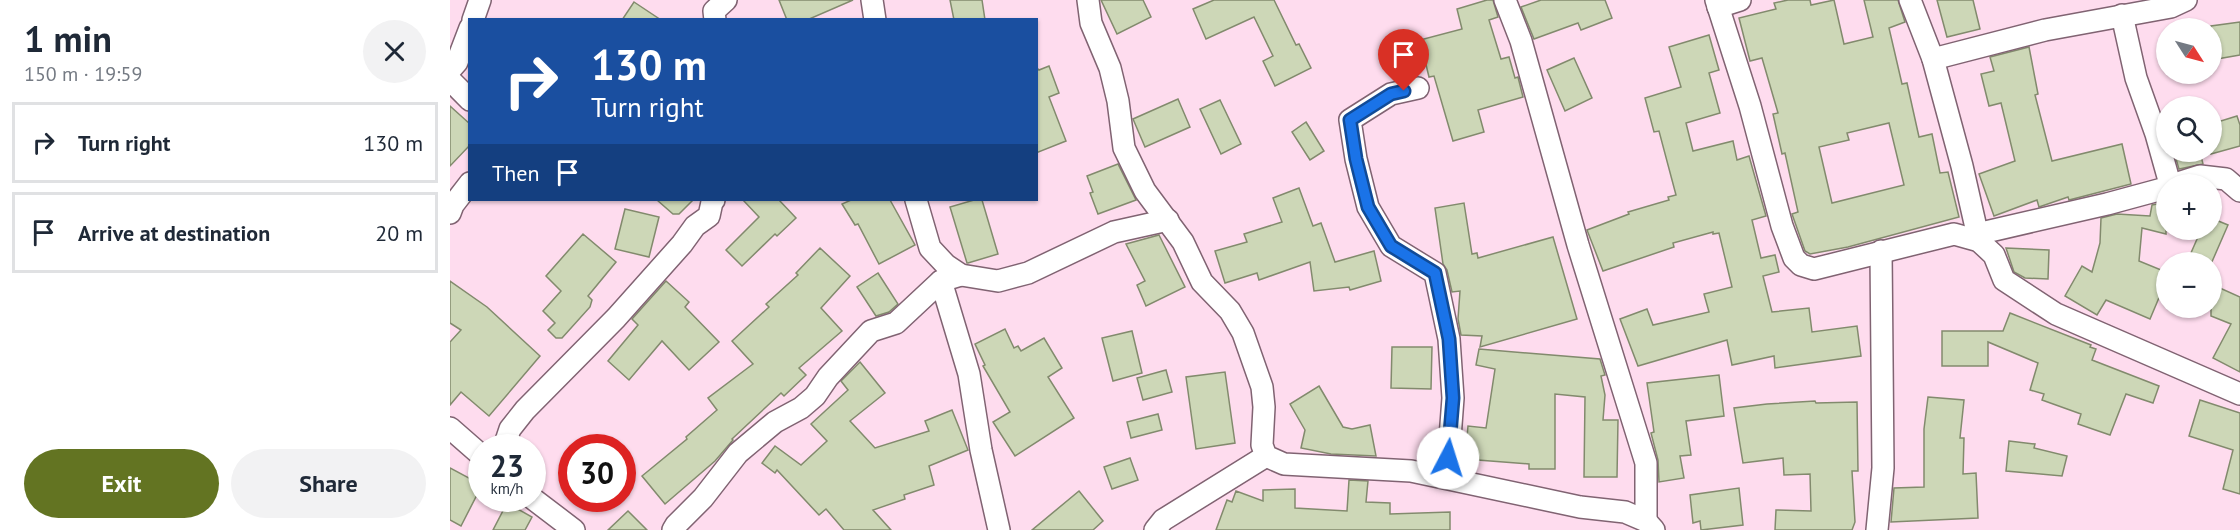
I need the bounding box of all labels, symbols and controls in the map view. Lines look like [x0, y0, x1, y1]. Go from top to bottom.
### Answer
text: 1 min [24, 15, 112, 62]
north arrow [2156, 18, 2222, 84]
map controls [2156, 18, 2222, 318]
button: close [363, 20, 426, 83]
pin [1378, 29, 1429, 91]
text: 130 m [591, 37, 707, 92]
icon: arrive [1387, 38, 1420, 71]
icon: right [492, 42, 570, 120]
text: 150 m · 19:59 [24, 61, 142, 87]
text: Turn right [591, 90, 704, 124]
button: search [2156, 96, 2222, 162]
icon: right [27, 126, 60, 159]
text: Turn right [78, 129, 170, 157]
text: 130 m [363, 129, 423, 157]
icon: arrive [551, 156, 584, 189]
text: Then [492, 159, 539, 187]
button: + [2156, 174, 2222, 240]
icon: arrive [27, 216, 60, 249]
text: Arrive at destination [78, 219, 270, 247]
text: 20 m [375, 219, 423, 247]
button: − [2156, 252, 2222, 318]
position arrow [1416, 426, 1480, 490]
speed limit sign: 30 [558, 434, 636, 512]
text: 23 [490, 446, 524, 485]
button: Exit [24, 449, 219, 518]
button: Share [231, 449, 426, 518]
text: km/h [491, 479, 523, 498]

